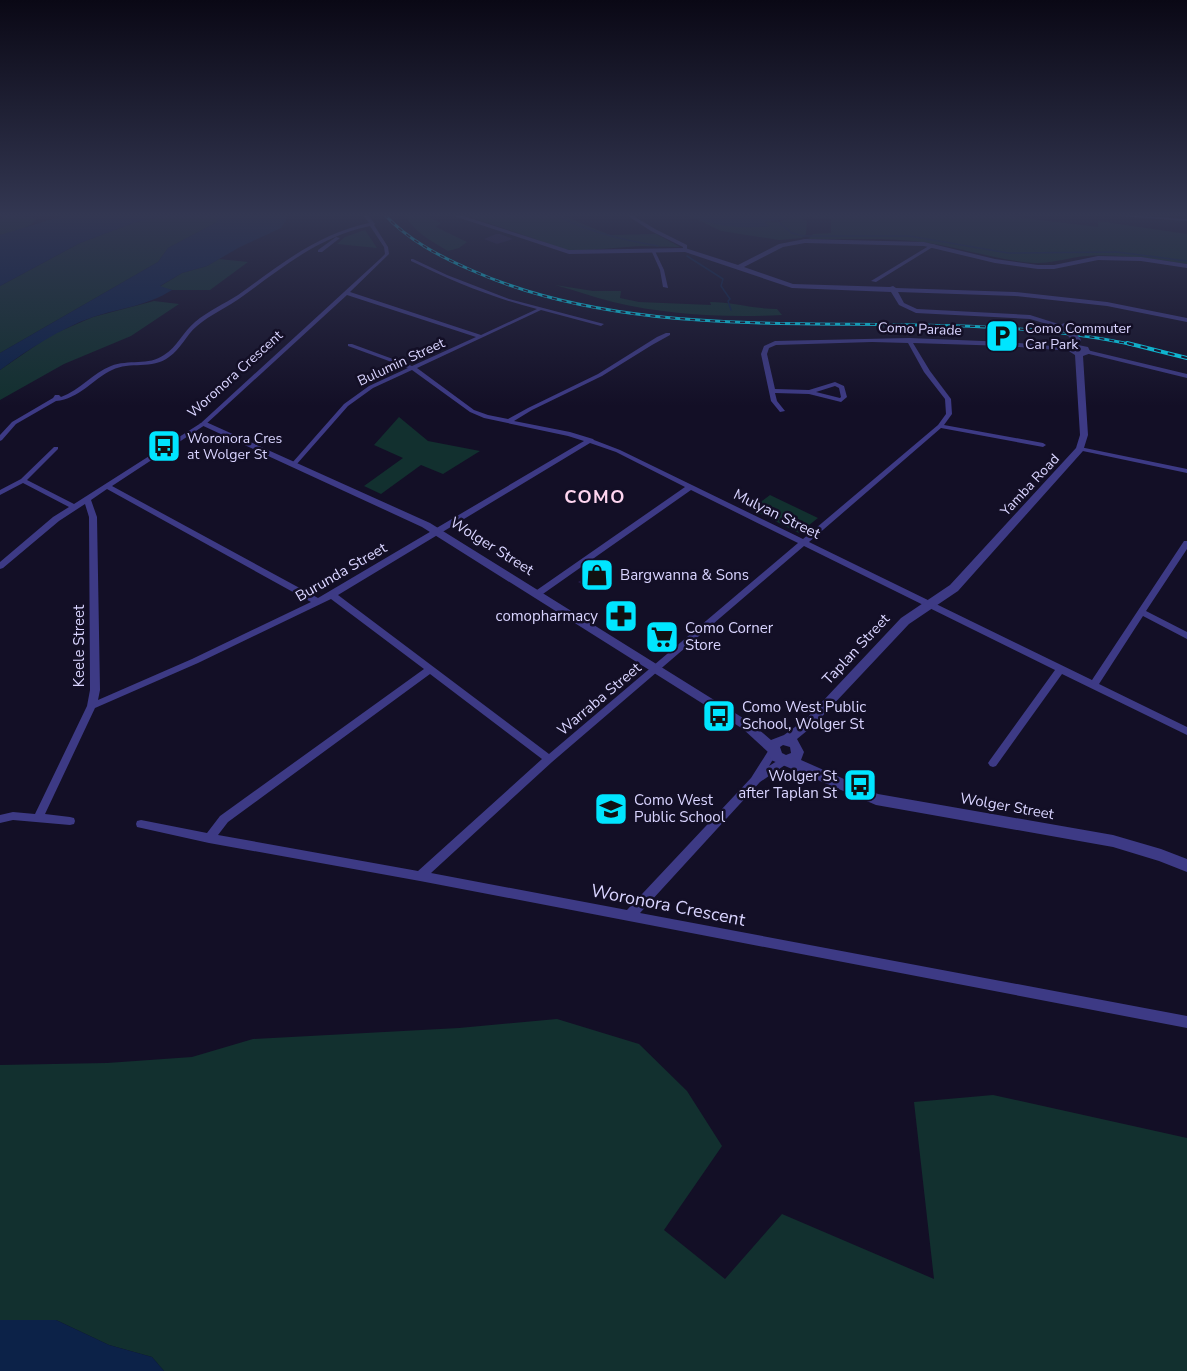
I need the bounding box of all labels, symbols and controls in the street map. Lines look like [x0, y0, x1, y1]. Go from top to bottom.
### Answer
street label: Como Parade [878, 318, 962, 340]
parking icon: Como Commuter Car Park [984, 318, 1020, 354]
place label: Como Commuter Car Park [1025, 319, 1131, 354]
street label: Woronora Crescent [183, 326, 287, 422]
street label: Bulumin Street [354, 333, 448, 391]
bus stop icon: Woronora Cres at Wolger St [146, 428, 182, 464]
place label: Woronora Cres at Wolger St [187, 429, 283, 464]
street label: Yamba Road [996, 450, 1064, 521]
street label: Mulyan Street [730, 484, 824, 544]
district label: COMO [564, 485, 626, 509]
street label: Wolger Street [446, 512, 538, 580]
street label: Burunda Street [292, 537, 391, 606]
shop icon: Bargwanna & Sons [579, 557, 615, 593]
place label: Bargwanna & Sons [620, 565, 749, 585]
pharmacy icon: comopharmacy [603, 598, 639, 634]
street label: Keele Street [69, 604, 89, 687]
place label: comopharmacy [496, 606, 598, 626]
street label: Taplan Street [818, 609, 895, 689]
place label: Como Corner Store [685, 618, 774, 655]
supermarket icon: Como Corner Store [644, 619, 680, 655]
street label: Warraba Street [553, 658, 646, 740]
place label: Como West Public School, Wolger St [742, 697, 866, 734]
bus stop icon: Como West Public School, Wolger St [701, 698, 737, 734]
place label: Wolger St after Taplan St [738, 766, 838, 803]
bus stop icon: Wolger St after Taplan St [842, 767, 878, 803]
street label: Wolger Street [958, 788, 1056, 824]
place label: Como West Public School [634, 790, 726, 827]
school or university icon: Como West Public School [593, 791, 629, 827]
street label: Woronora Crescent [589, 878, 748, 932]

